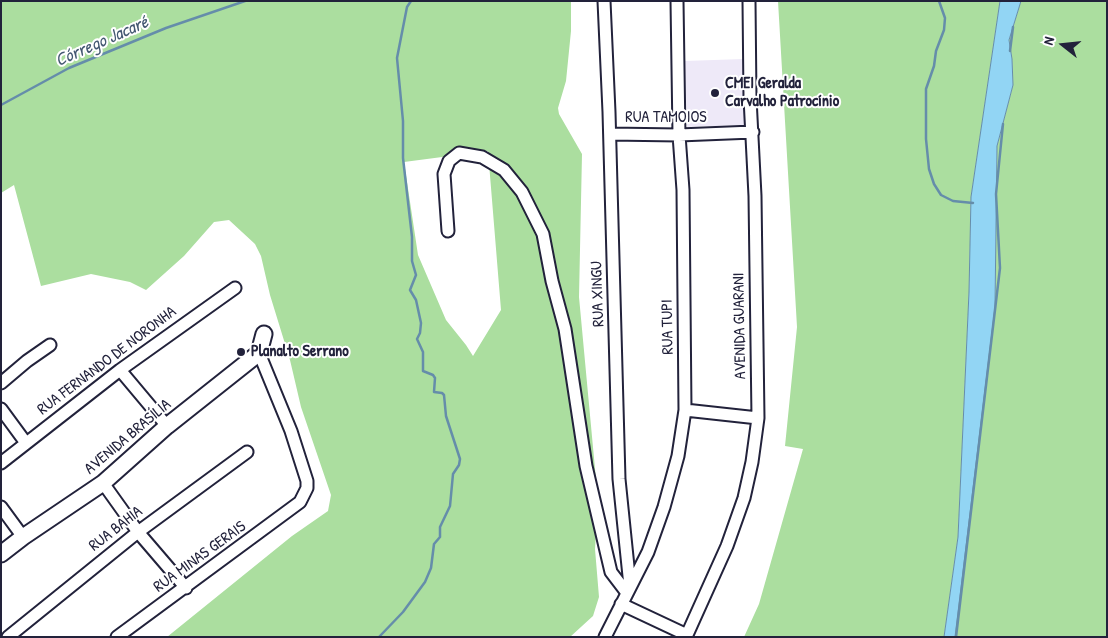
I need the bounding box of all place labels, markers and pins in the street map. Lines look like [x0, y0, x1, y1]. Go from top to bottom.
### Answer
place label: CMEI Geralda Carvalho Patrocínio [725, 74, 839, 112]
marker: CMEI Geralda Carvalho Patrocínio [709, 87, 721, 99]
place label: Planalto Serrano [251, 342, 349, 362]
marker: Planalto Serrano [235, 346, 247, 358]

